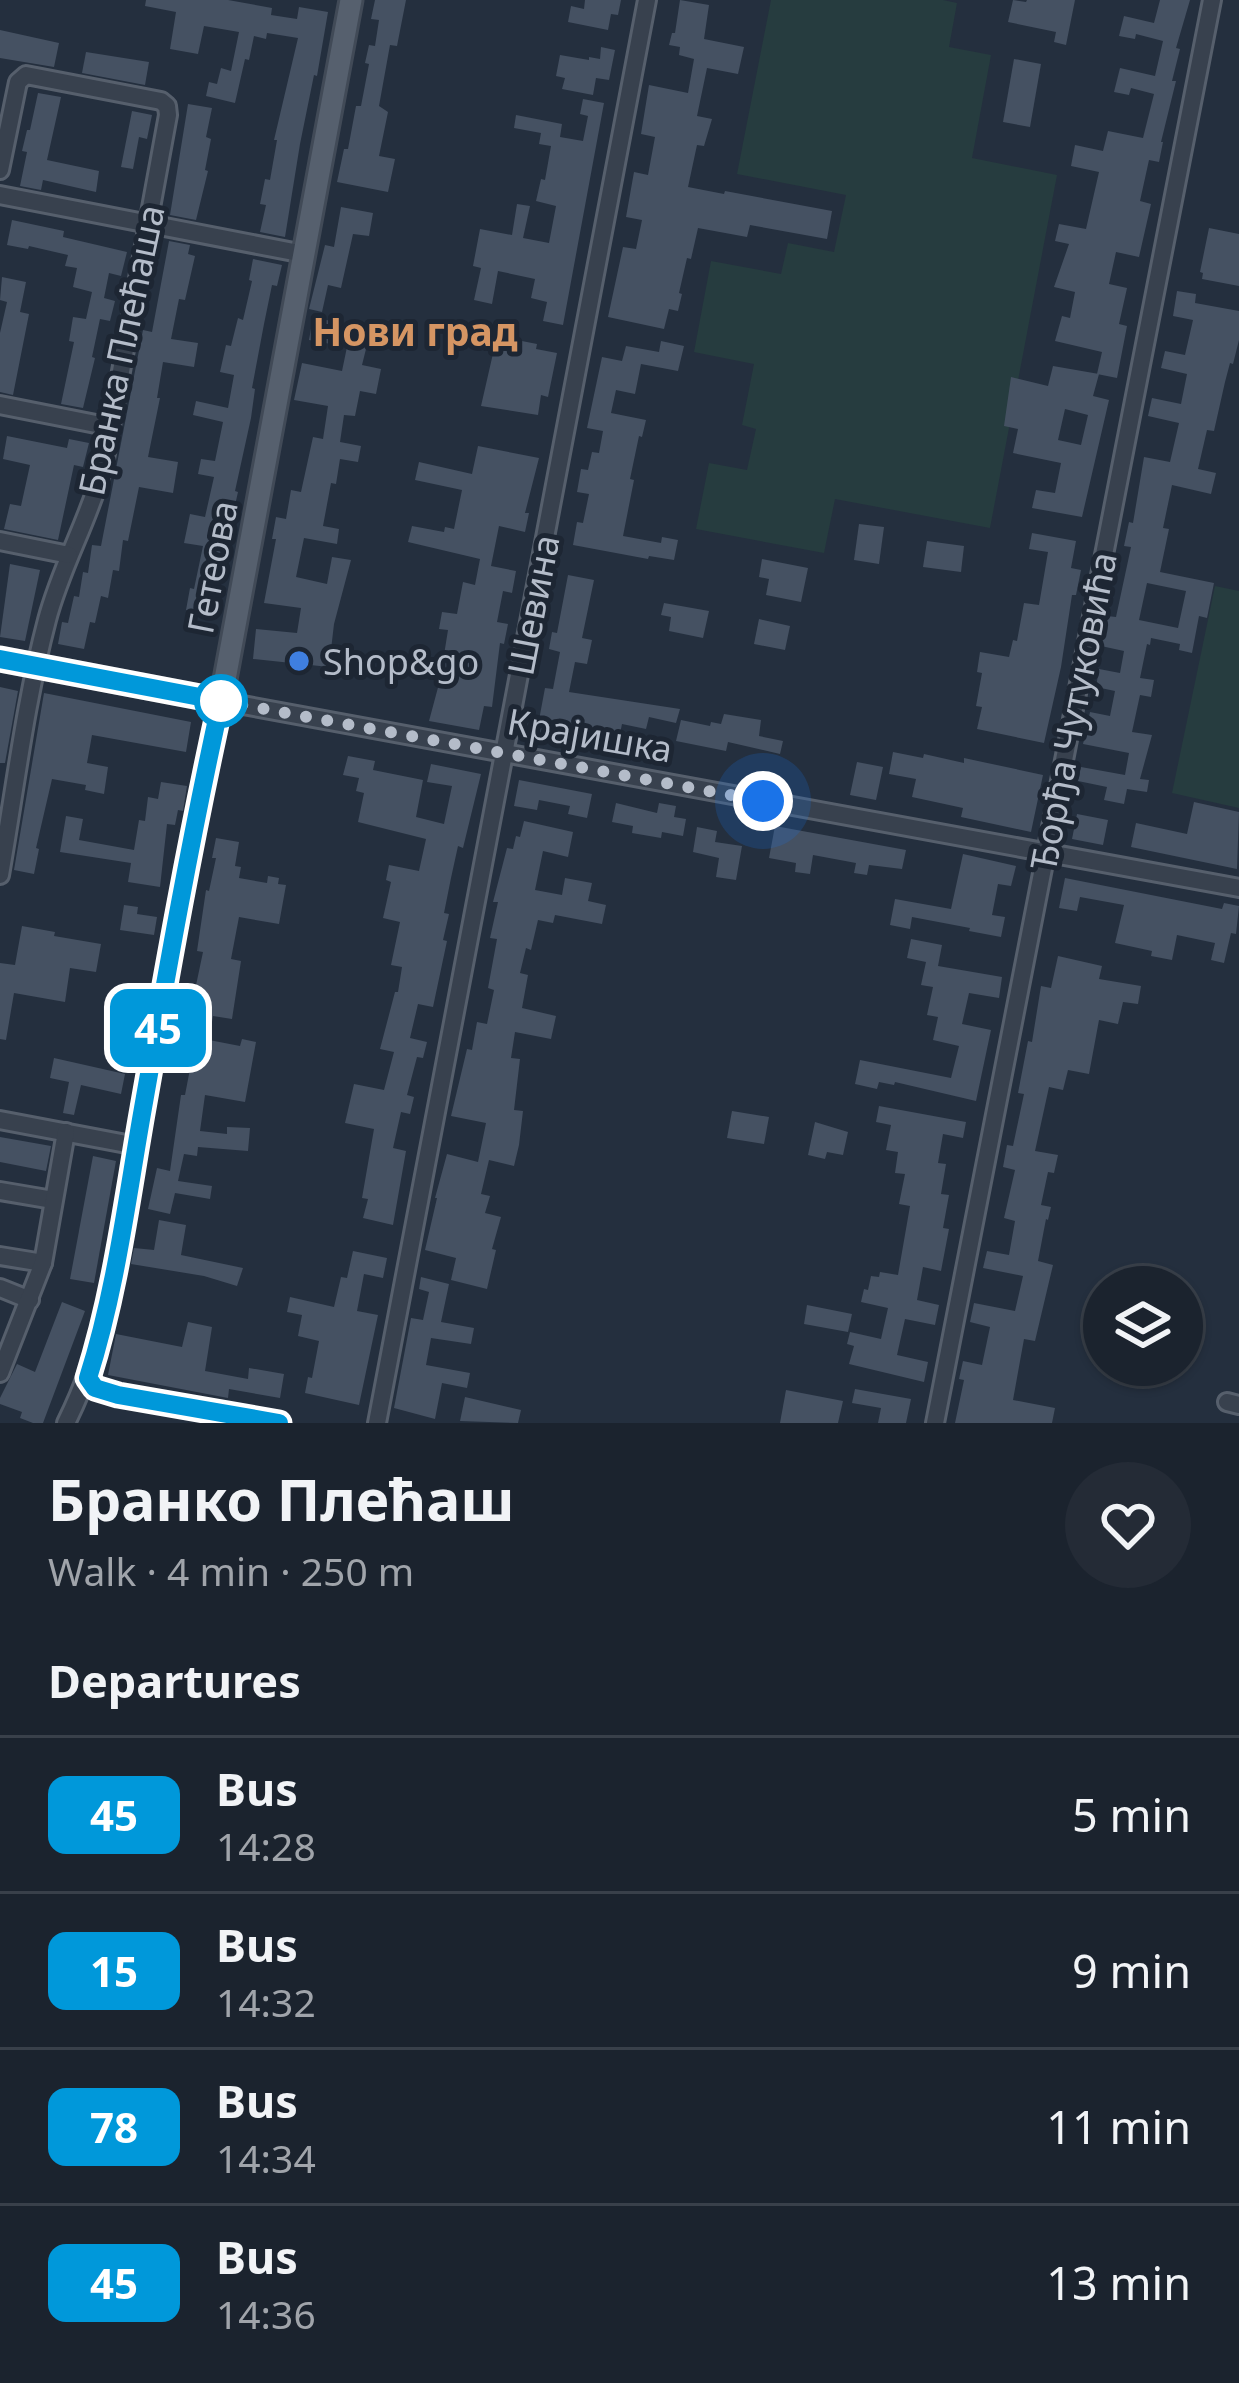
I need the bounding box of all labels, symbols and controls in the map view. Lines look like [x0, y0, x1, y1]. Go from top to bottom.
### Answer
street label: Бранка Плећаша [66, 200, 176, 500]
district label: Нови град [312, 304, 518, 357]
street label: Гетеова [175, 496, 249, 638]
street label: Шевина [495, 531, 571, 679]
street label: Ђорђа Чутуковића [1018, 548, 1128, 874]
place label: Shop&go [323, 637, 479, 686]
marker: Shop&go [286, 648, 312, 674]
unlabelled marker [196, 676, 246, 726]
street label: Крајишка [504, 696, 676, 774]
your location [733, 771, 793, 831]
line badge: 45 [104, 989, 212, 1067]
text: 45 [134, 999, 182, 1056]
map controls [1083, 1266, 1203, 1386]
button: layers [1083, 1266, 1203, 1386]
text: Бранко Плећаш [48, 1460, 515, 1538]
button: heart [1065, 1462, 1191, 1588]
text: Walk · 4 min · 250 m [48, 1544, 414, 1597]
text: Departures [48, 1650, 301, 1711]
text: Bus [216, 1758, 298, 1819]
text: 5 min [1072, 1784, 1191, 1845]
text: 45 [90, 1786, 138, 1843]
text: 14:28 [216, 1819, 316, 1872]
text: Bus [216, 1914, 298, 1975]
text: 9 min [1072, 1940, 1191, 2001]
text: 15 [90, 1942, 138, 1999]
text: 14:32 [216, 1975, 316, 2028]
text: Bus [216, 2070, 298, 2131]
text: 11 min [1046, 2096, 1191, 2157]
text: 78 [90, 2098, 138, 2155]
text: 14:34 [216, 2131, 316, 2184]
text: Bus [216, 2226, 298, 2287]
text: 13 min [1046, 2252, 1191, 2313]
text: 45 [90, 2254, 138, 2311]
text: 14:36 [216, 2287, 316, 2340]

